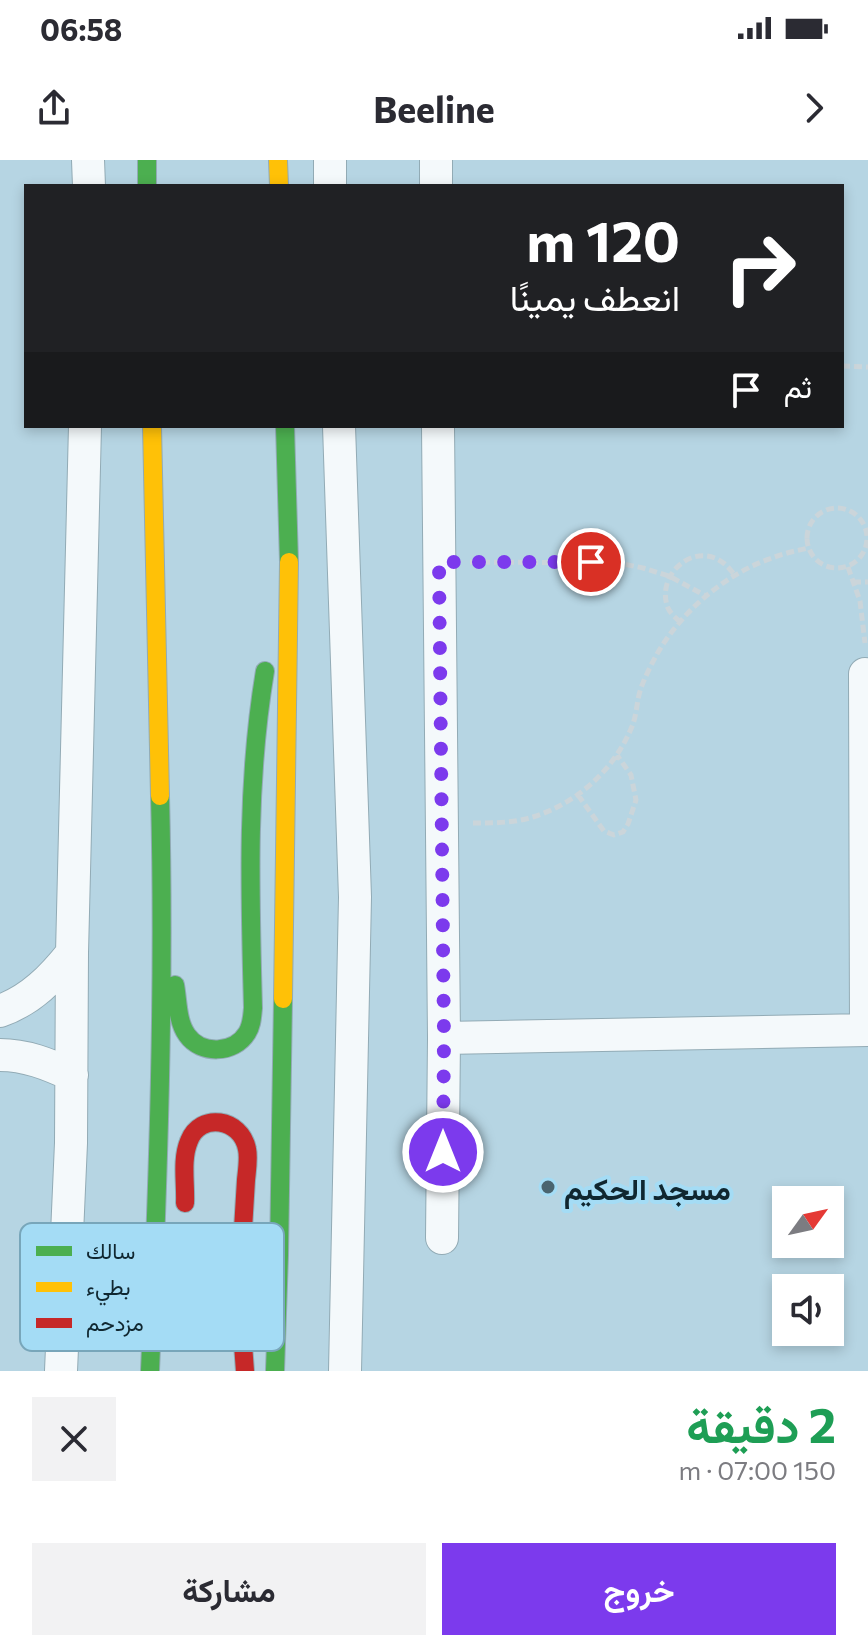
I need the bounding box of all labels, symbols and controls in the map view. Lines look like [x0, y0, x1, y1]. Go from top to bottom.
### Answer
text: 06:58 [40, 10, 122, 47]
icon: share [32, 86, 76, 130]
text: Beeline [373, 86, 495, 130]
icon: forward [792, 86, 836, 130]
text: 120 m [526, 205, 680, 274]
icon: right [708, 216, 812, 320]
text: انعطف يمينًا [510, 274, 680, 318]
text: ثم [784, 367, 812, 404]
icon: arrive [724, 368, 768, 412]
pin [557, 528, 625, 596]
icon: arrive [569, 540, 613, 584]
position arrow [401, 1110, 485, 1194]
place label: مسجد الحكيم [564, 1169, 731, 1209]
marker: مسجد الحكيم [539, 1178, 557, 1196]
north arrow [772, 1186, 844, 1258]
map controls [772, 1186, 844, 1346]
legend [20, 1223, 284, 1351]
text: سالك [86, 1237, 135, 1264]
text: بطيء [86, 1273, 131, 1306]
button: sound [772, 1274, 844, 1346]
text: مزدحم [86, 1309, 144, 1338]
text: 2 دقيقة [686, 1394, 836, 1453]
button: close [32, 1397, 116, 1481]
text: 150 m · 07:00 [679, 1454, 836, 1485]
button: مشاركة [32, 1543, 426, 1635]
button: خروج [442, 1543, 836, 1635]

